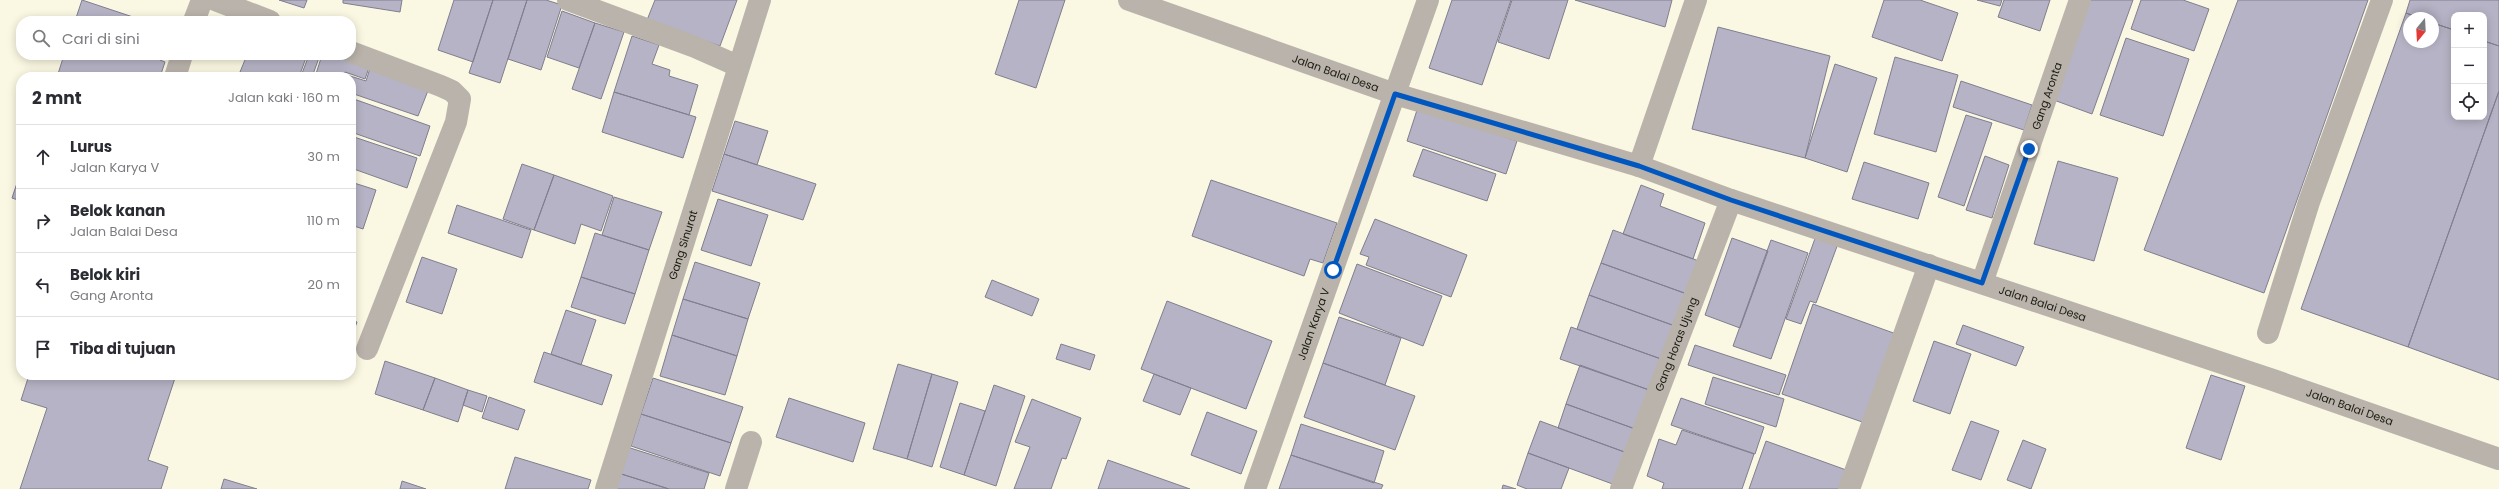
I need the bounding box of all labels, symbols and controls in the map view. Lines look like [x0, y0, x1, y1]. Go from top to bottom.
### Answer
north arrow [2403, 12, 2439, 48]
map controls [2451, 12, 2487, 120]
button: + [2451, 12, 2487, 48]
search box [16, 16, 356, 60]
icon: search [30, 27, 52, 49]
text: Cari di sini [62, 28, 140, 49]
button: − [2451, 48, 2487, 84]
street label: Jalan Balai Desa [1290, 50, 1381, 96]
street label: Gang Aronta [2028, 60, 2066, 132]
button: locate [2451, 84, 2487, 120]
text: 2 mnt [32, 86, 82, 110]
text: Jalan kaki · 160 m [228, 88, 340, 107]
text: Lurus [70, 136, 112, 157]
route end [2020, 140, 2038, 158]
icon: ahead [32, 146, 54, 168]
text: 30 m [307, 147, 340, 166]
text: Jalan Karya V [70, 158, 159, 177]
text: Belok kanan [70, 200, 165, 221]
street label: Gang Sinurat [664, 208, 701, 282]
icon: right [32, 210, 54, 232]
text: 110 m [307, 211, 340, 230]
text: Jalan Balai Desa [70, 222, 178, 241]
route start [1324, 261, 1342, 279]
text: Belok kiri [70, 264, 140, 285]
icon: left [32, 274, 54, 296]
text: 20 m [307, 275, 340, 294]
street label: Jalan Balai Desa [1997, 282, 2088, 325]
street label: Jalan Karya V [1293, 285, 1334, 362]
text: Gang Aronta [70, 286, 153, 305]
street label: Gang Horas Ujung [1651, 295, 1701, 394]
icon: arrive [32, 338, 54, 360]
text: Tiba di tujuan [70, 338, 176, 359]
street label: Jalan Balai Desa [2304, 384, 2395, 429]

